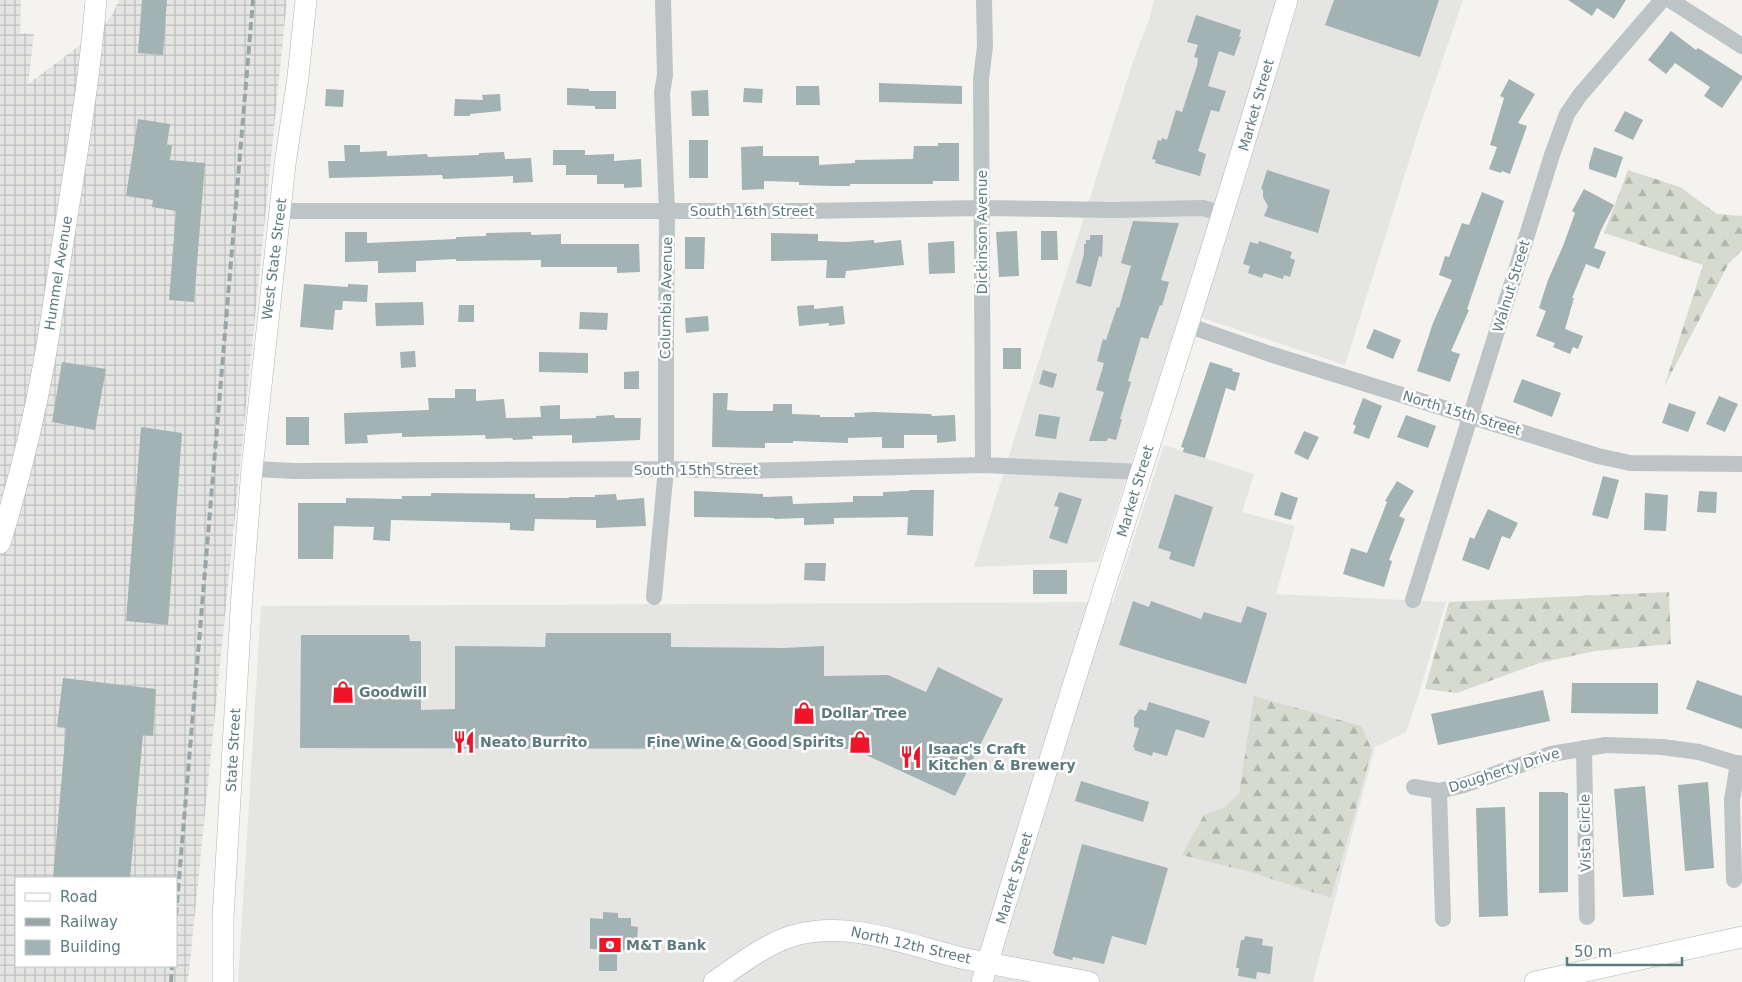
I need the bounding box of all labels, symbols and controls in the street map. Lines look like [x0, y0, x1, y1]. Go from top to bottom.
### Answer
street label: Market Street [1235, 57, 1277, 153]
street label: Dickinson Avenue [974, 170, 990, 294]
street label: West State Street [259, 197, 289, 321]
street label: South 16th Street [690, 203, 815, 219]
street label: Hummel Avenue [41, 215, 75, 331]
street label: Columbia Avenue [657, 237, 675, 359]
street label: Walnut Street [1489, 237, 1533, 334]
street label: North 15th Street [1401, 387, 1524, 439]
street label: Market Street [1113, 443, 1157, 539]
street label: South 15th Street [634, 462, 759, 478]
shop icon: Goodwill [330, 679, 356, 705]
place label: Goodwill [359, 684, 427, 700]
shop icon: Dollar Tree [791, 700, 817, 726]
place label: Dollar Tree [821, 705, 907, 721]
street label: State Street [223, 707, 243, 792]
restaurant icon: Neato Burrito [451, 729, 477, 755]
shop icon: Fine Wine & Good Spirits [847, 729, 873, 755]
place label: Neato Burrito [480, 734, 588, 750]
place label: Fine Wine & Good Spirits [646, 734, 844, 750]
place label: Isaac's Craft Kitchen & Brewery [928, 741, 1076, 773]
restaurant icon: Isaac's Craft Kitchen & Brewery [898, 744, 924, 770]
street label: Dougherty Drive [1446, 744, 1562, 796]
street label: Vista Circle [1576, 794, 1594, 872]
street label: Market Street [992, 830, 1036, 926]
legend [15, 877, 178, 967]
text: Road [60, 888, 98, 906]
text: Railway [60, 913, 118, 931]
street label: North 12th Street [849, 923, 973, 967]
bank icon: M&T Bank [597, 932, 623, 958]
scale bar [1567, 934, 1682, 966]
place label: M&T Bank [626, 937, 707, 953]
text: Building [60, 938, 121, 956]
text: 50 m [1574, 943, 1612, 961]

